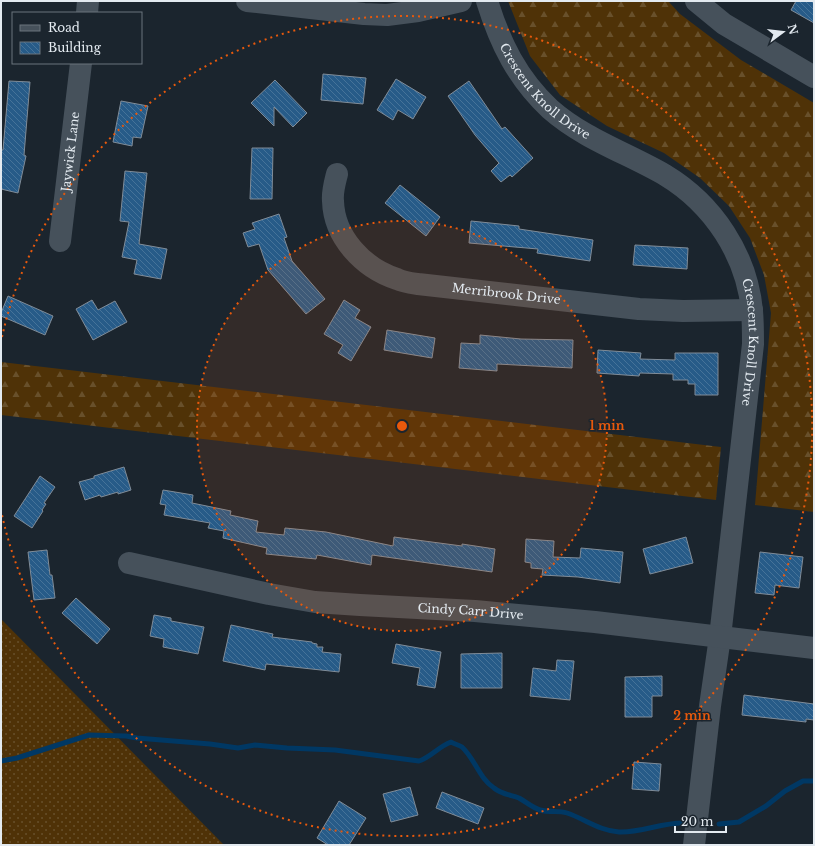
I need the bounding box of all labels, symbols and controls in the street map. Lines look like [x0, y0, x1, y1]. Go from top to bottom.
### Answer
legend [12, 12, 142, 64]
north arrow [763, 12, 803, 52]
text: Road [48, 20, 80, 35]
text: N [785, 23, 801, 37]
text: Building [48, 40, 102, 55]
street label: Crescent Knoll Drive [497, 40, 593, 142]
street label: Jaywick Lane [58, 111, 82, 194]
street label: Crescent Knoll Drive [739, 277, 761, 407]
street label: Merribrook Drive [451, 280, 562, 307]
text: 1 min [590, 418, 625, 433]
centre of rings [395, 419, 409, 433]
street label: Cindy Carr Drive [417, 600, 524, 622]
text: 2 min [673, 708, 711, 723]
scale bar [675, 808, 726, 834]
text: 20 m [681, 814, 713, 829]

